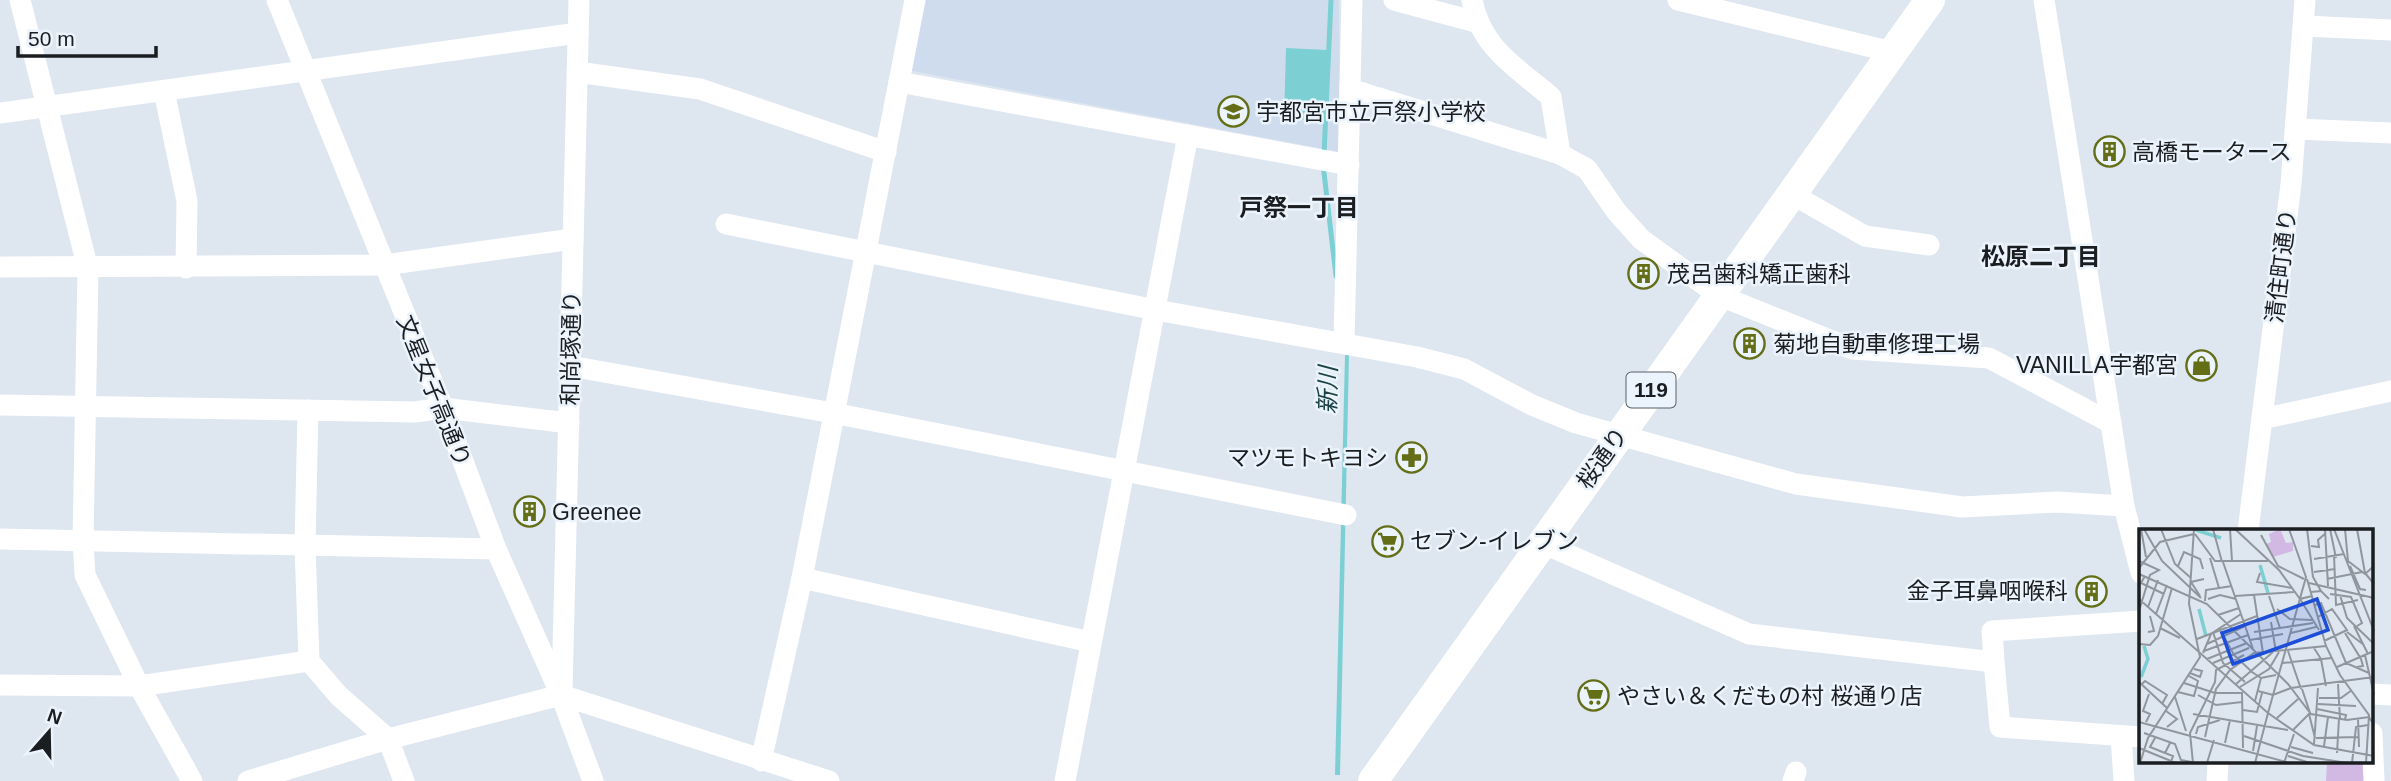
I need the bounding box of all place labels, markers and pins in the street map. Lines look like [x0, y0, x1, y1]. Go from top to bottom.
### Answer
school or university icon: 宇都宮市立戸祭小学校 [1216, 95, 1250, 129]
place label: 宇都宮市立戸祭小学校 [1256, 99, 1486, 125]
building icon: 高橋モータース [2092, 135, 2126, 169]
place label: 高橋モータース [2132, 139, 2292, 165]
building icon: 茂呂歯科矯正歯科 [1627, 257, 1661, 291]
place label: 茂呂歯科矯正歯科 [1667, 261, 1851, 287]
building icon: 菊地自動車修理工場 [1733, 327, 1767, 361]
place label: 菊地自動車修理工場 [1773, 331, 1980, 357]
shop icon: VANILLA宇都宮 [2184, 348, 2218, 382]
place label: VANILLA宇都宮 [2016, 352, 2178, 378]
pharmacy icon: マツモトキヨシ [1394, 441, 1428, 475]
place label: マツモトキヨシ [1227, 445, 1388, 471]
building icon: Greenee [512, 495, 546, 529]
place label: Greenee [552, 499, 642, 525]
supermarket icon: セブン-イレブン [1370, 524, 1404, 558]
place label: セブン-イレブン [1410, 528, 1579, 554]
building icon: 金子耳鼻咽喉科 [2074, 574, 2108, 608]
place label: 金子耳鼻咽喉科 [1907, 578, 2068, 604]
supermarket icon: やさい＆くだもの村 桜通り店 [1577, 679, 1611, 713]
place label: やさい＆くだもの村 桜通り店 [1617, 683, 1922, 709]

